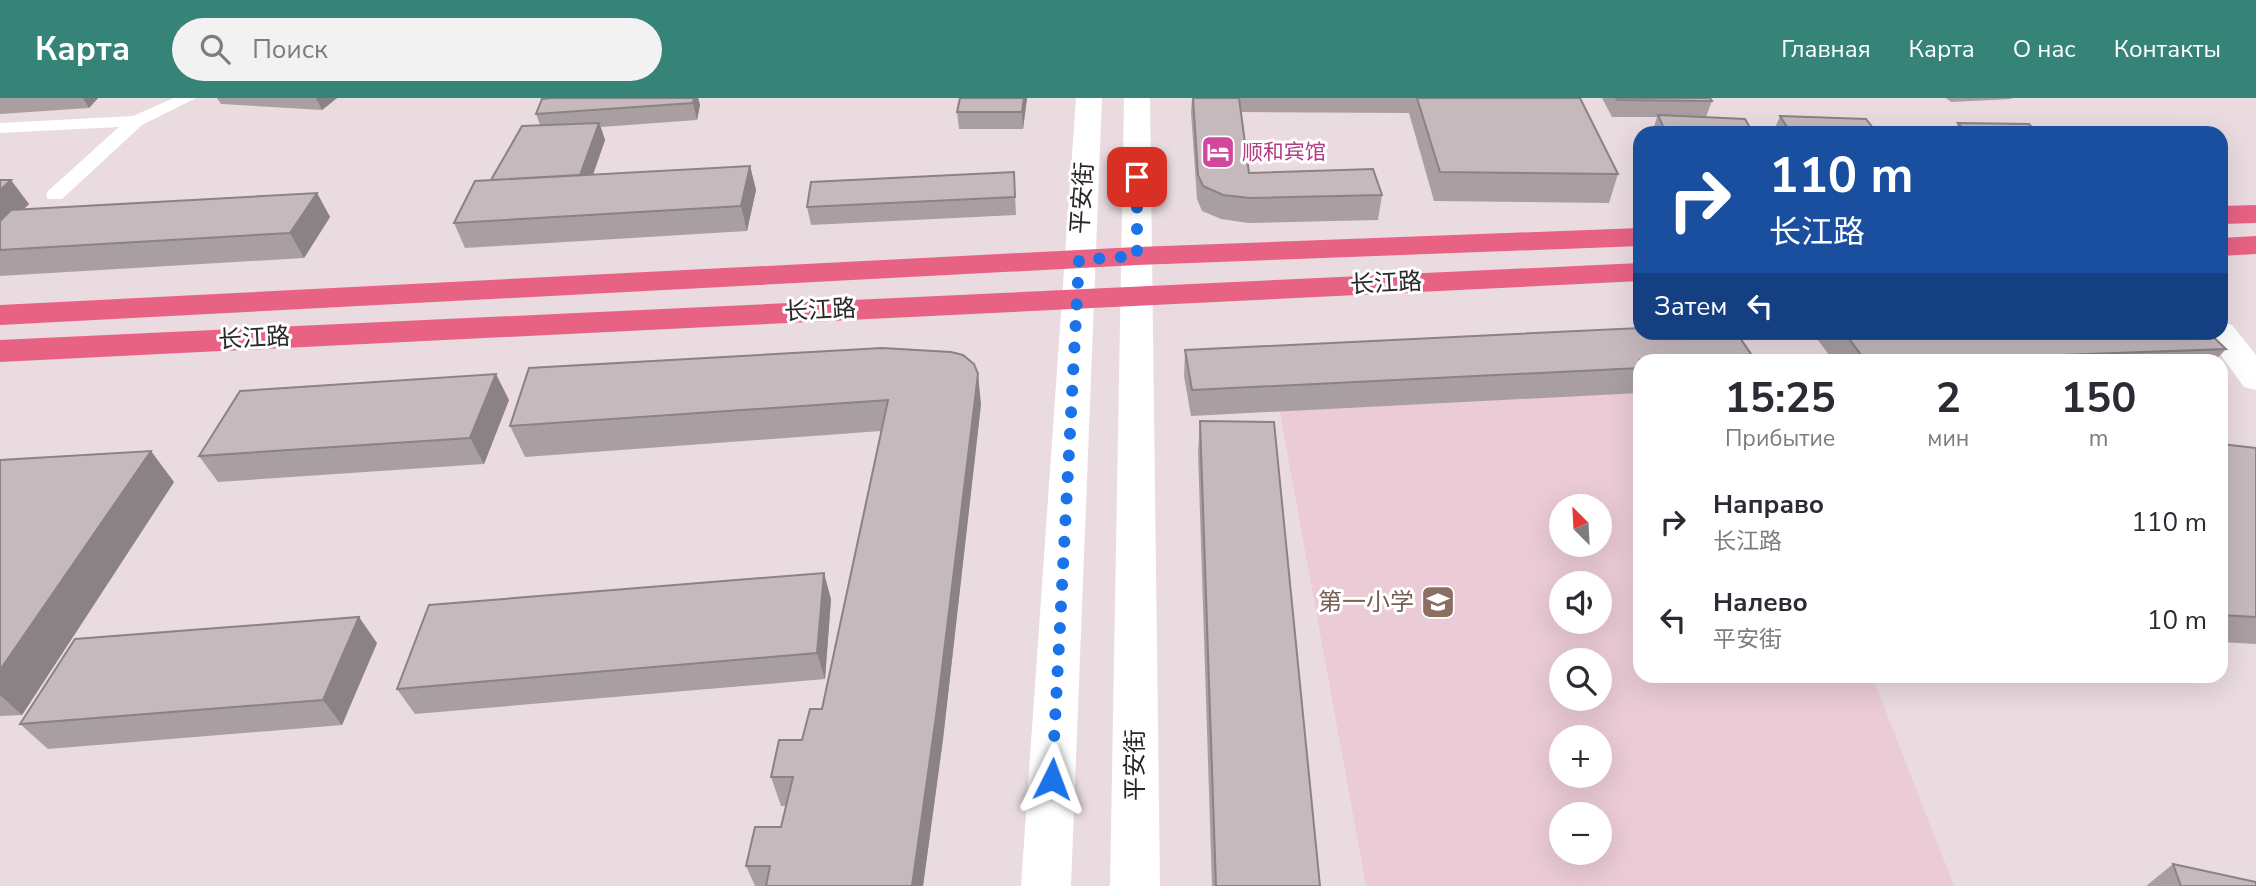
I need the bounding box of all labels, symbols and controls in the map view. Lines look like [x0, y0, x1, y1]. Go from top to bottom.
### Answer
search box [172, 18, 662, 81]
text: Карта [35, 27, 130, 72]
icon: search [196, 30, 234, 68]
text: Поиск [252, 32, 328, 67]
text: Главная [1781, 33, 1871, 65]
text: Карта [1909, 33, 1975, 65]
text: О нас [2013, 33, 2076, 65]
text: Контакты [2114, 33, 2221, 65]
hotel icon: 顺和宾馆 [1199, 133, 1237, 171]
place label: 顺和宾馆 [1242, 138, 1326, 166]
text: 110 m [1769, 142, 1913, 209]
pin [1107, 147, 1167, 207]
icon: right [1654, 154, 1745, 245]
icon: arrive [1118, 158, 1156, 196]
street label: 平安街 [1064, 161, 1100, 235]
text: 长江路 [1769, 211, 1865, 254]
street label: 长江路 [1349, 265, 1423, 301]
icon: left [1741, 287, 1779, 325]
text: Затем [1654, 289, 1727, 324]
street label: 长江路 [783, 292, 857, 328]
street label: 长江路 [217, 320, 291, 356]
text: 15:25 [1725, 370, 1836, 427]
text: 2 [1936, 370, 1961, 427]
text: 150 [2061, 370, 2136, 427]
text: Прибытие [1725, 423, 1835, 454]
text: мин [1927, 423, 1969, 454]
text: m [2089, 423, 2109, 454]
text: Направо [1713, 487, 1824, 522]
north arrow [1549, 494, 1612, 556]
map controls [1549, 494, 1612, 865]
icon: right [1654, 503, 1692, 541]
text: 110 m [2131, 505, 2207, 540]
text: 长江路 [1713, 526, 1782, 557]
button: sound [1549, 571, 1612, 634]
school or university icon: 第一小学 [1419, 583, 1457, 621]
text: Налево [1713, 585, 1808, 620]
place label: 第一小学 [1318, 586, 1414, 618]
icon: left [1654, 601, 1692, 639]
text: 10 m [2147, 603, 2207, 638]
text: 平安街 [1713, 624, 1782, 655]
button: search [1549, 648, 1612, 711]
button: + [1549, 725, 1612, 788]
street label: 平安街 [1119, 729, 1151, 801]
position arrow [1015, 742, 1089, 816]
button: − [1549, 802, 1612, 865]

